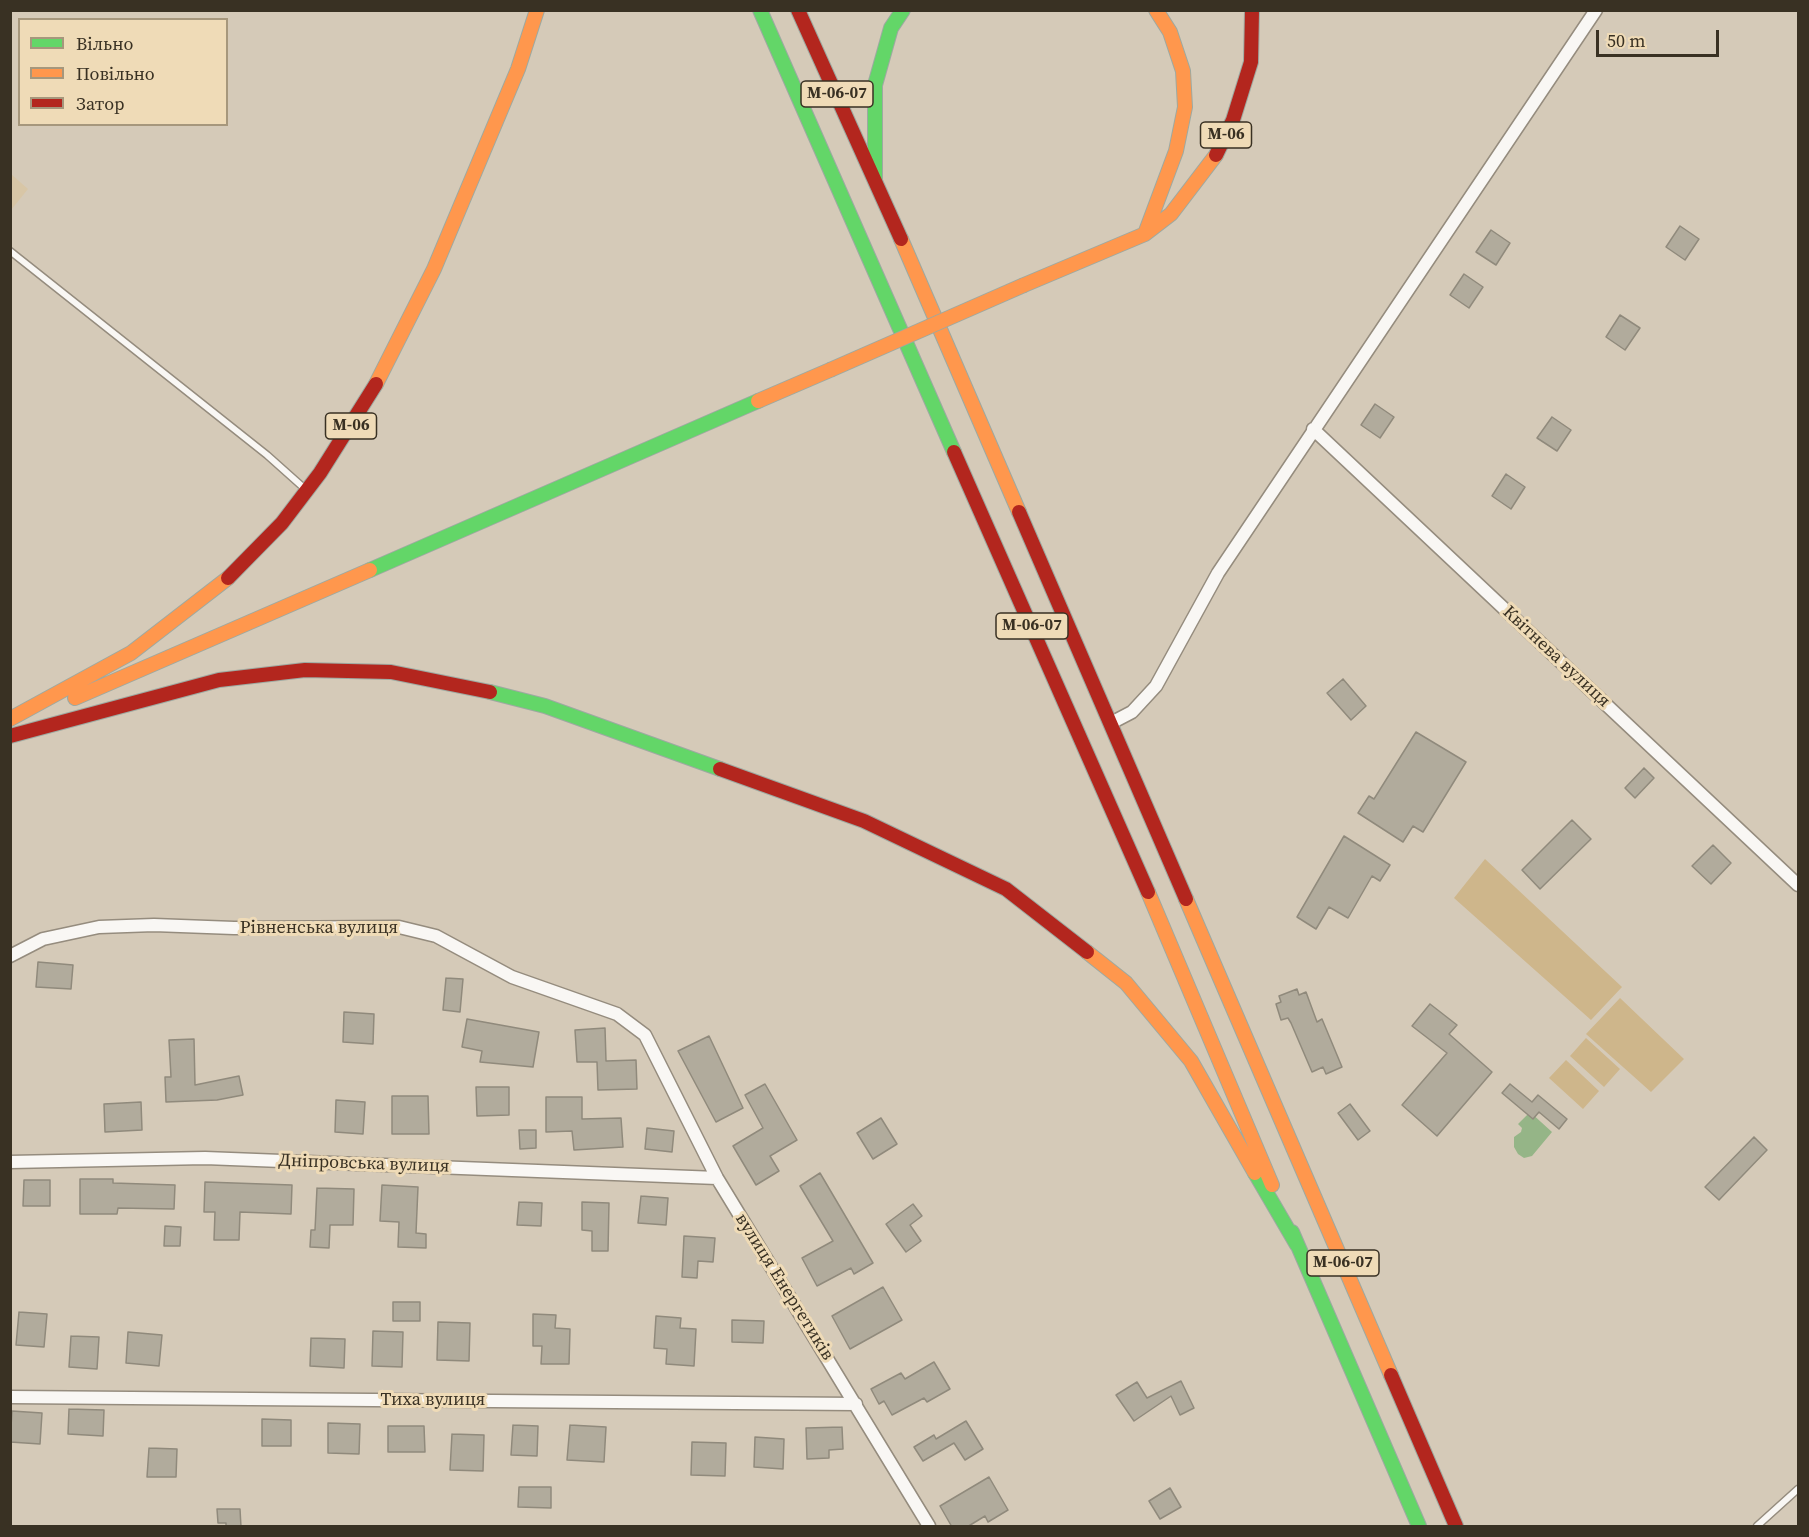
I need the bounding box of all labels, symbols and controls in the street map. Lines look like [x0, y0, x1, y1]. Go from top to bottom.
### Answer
legend [18, 18, 228, 126]
scale bar [1599, 18, 1722, 56]
text: 50 m [1607, 28, 1645, 53]
text: Вільно [76, 31, 133, 56]
text: Повільно [76, 61, 155, 86]
road number: М-06-07 [801, 81, 873, 107]
text: Затор [76, 91, 124, 116]
road number: М-06 [1200, 122, 1252, 148]
road number: М-06 [326, 413, 376, 439]
street label: Квітнева вулиця [1498, 602, 1614, 712]
road number: М-06-07 [996, 613, 1068, 639]
street label: Рівненська вулиця [240, 917, 398, 939]
street label: Дніпровська вулиця [278, 1150, 450, 1178]
street label: вулиця Енергетиків [730, 1210, 838, 1364]
road number: М-06-07 [1307, 1250, 1379, 1276]
street label: Тиха вулиця [381, 1389, 485, 1411]

